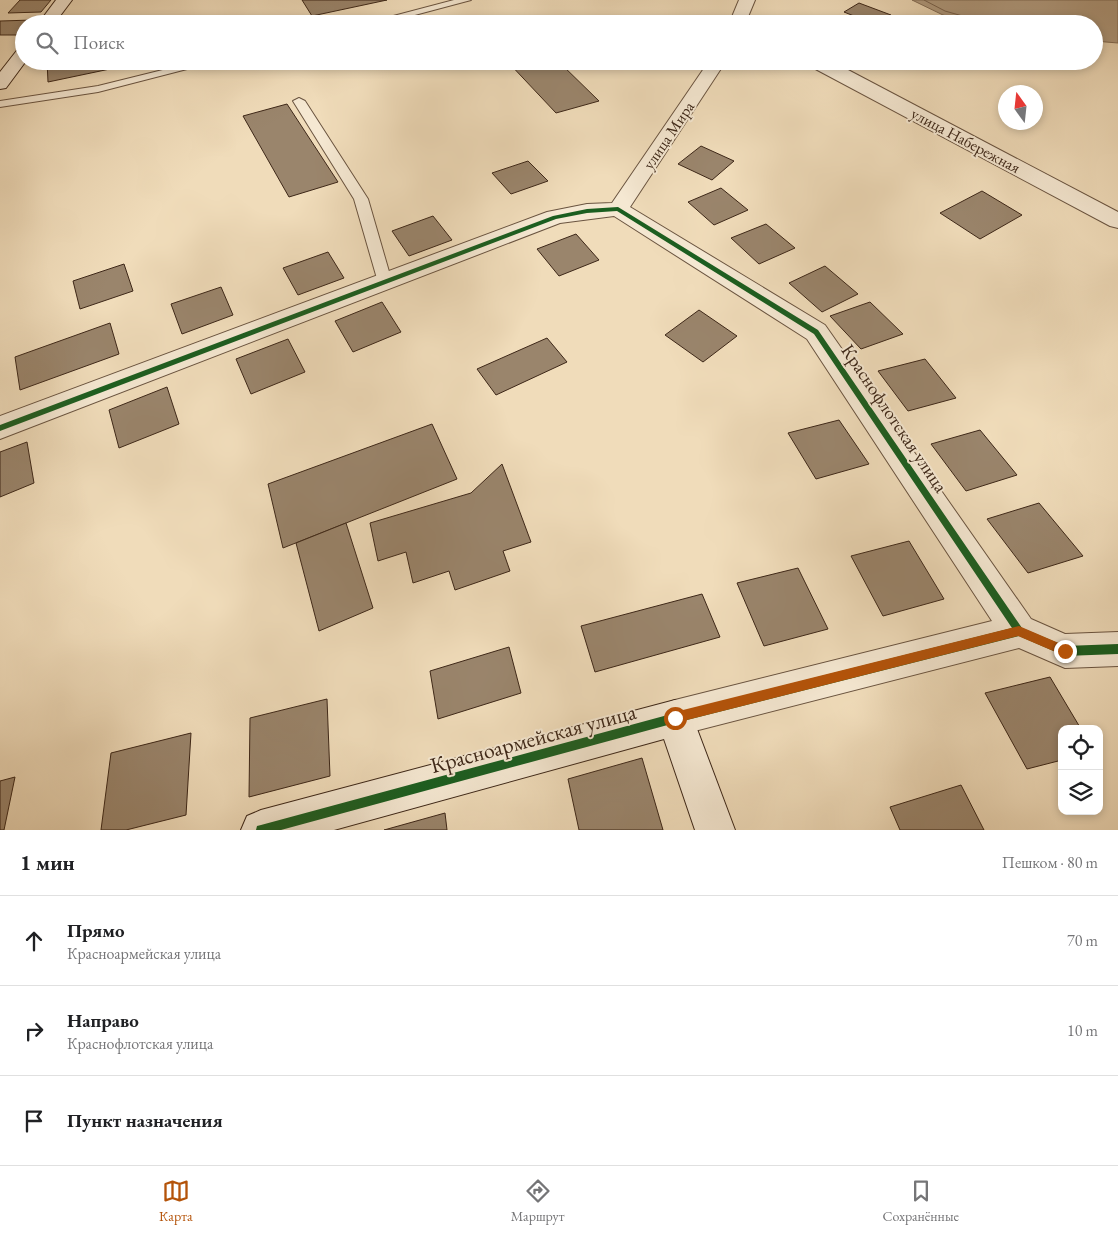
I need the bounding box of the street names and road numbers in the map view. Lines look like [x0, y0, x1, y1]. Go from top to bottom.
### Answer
street label: улица Мира [638, 97, 699, 173]
street label: улица Набережная [907, 103, 1024, 178]
street label: Краснофлотская улица [836, 339, 954, 498]
street label: Красноармейская улица [427, 697, 639, 780]

